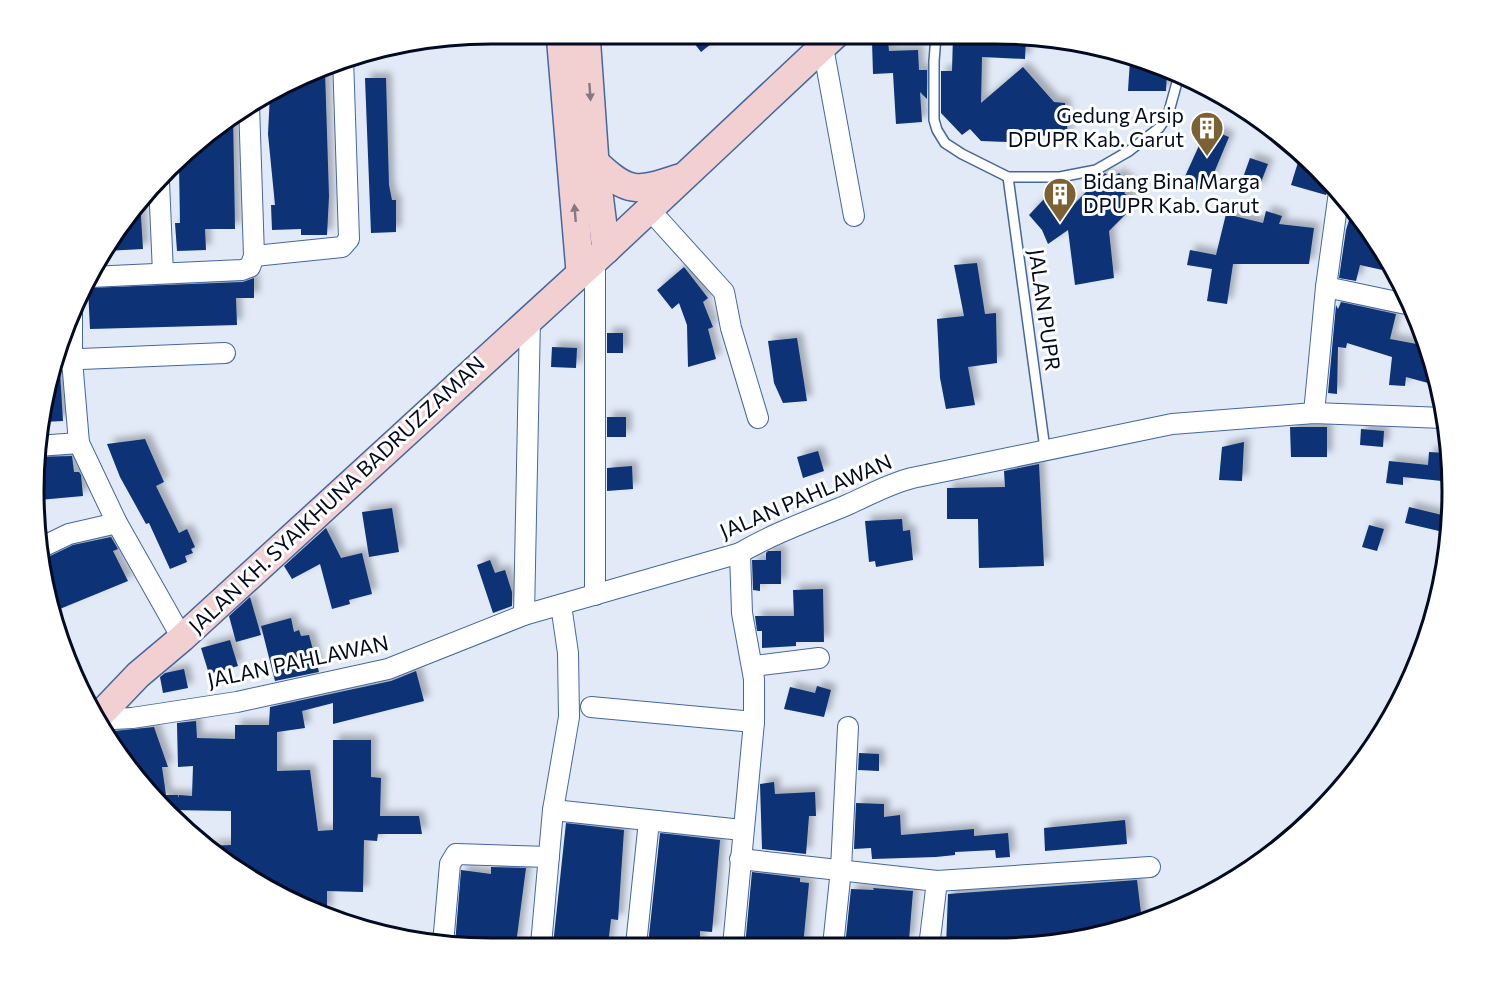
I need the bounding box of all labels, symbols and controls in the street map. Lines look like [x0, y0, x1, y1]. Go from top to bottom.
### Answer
one-way arrow [585, 83, 595, 102]
place label: Gedung Arsip DPUPR Kab. Garut [1008, 102, 1184, 151]
building icon: Gedung Arsip DPUPR Kab. Garut [1189, 110, 1225, 157]
place label: Bidang Bina Marga DPUPR Kab. Garut [1083, 168, 1260, 217]
building icon: Bidang Bina Marga DPUPR Kab. Garut [1042, 176, 1078, 223]
one-way arrow [570, 203, 580, 222]
street label: JALAN PUPR [1025, 247, 1066, 372]
street label: JALAN KH. SYAIKHUNA BADRUZZAMAN [183, 350, 489, 638]
street label: JALAN PAHLAWAN [716, 448, 895, 543]
street label: JALAN PAHLAWAN [205, 629, 391, 692]

